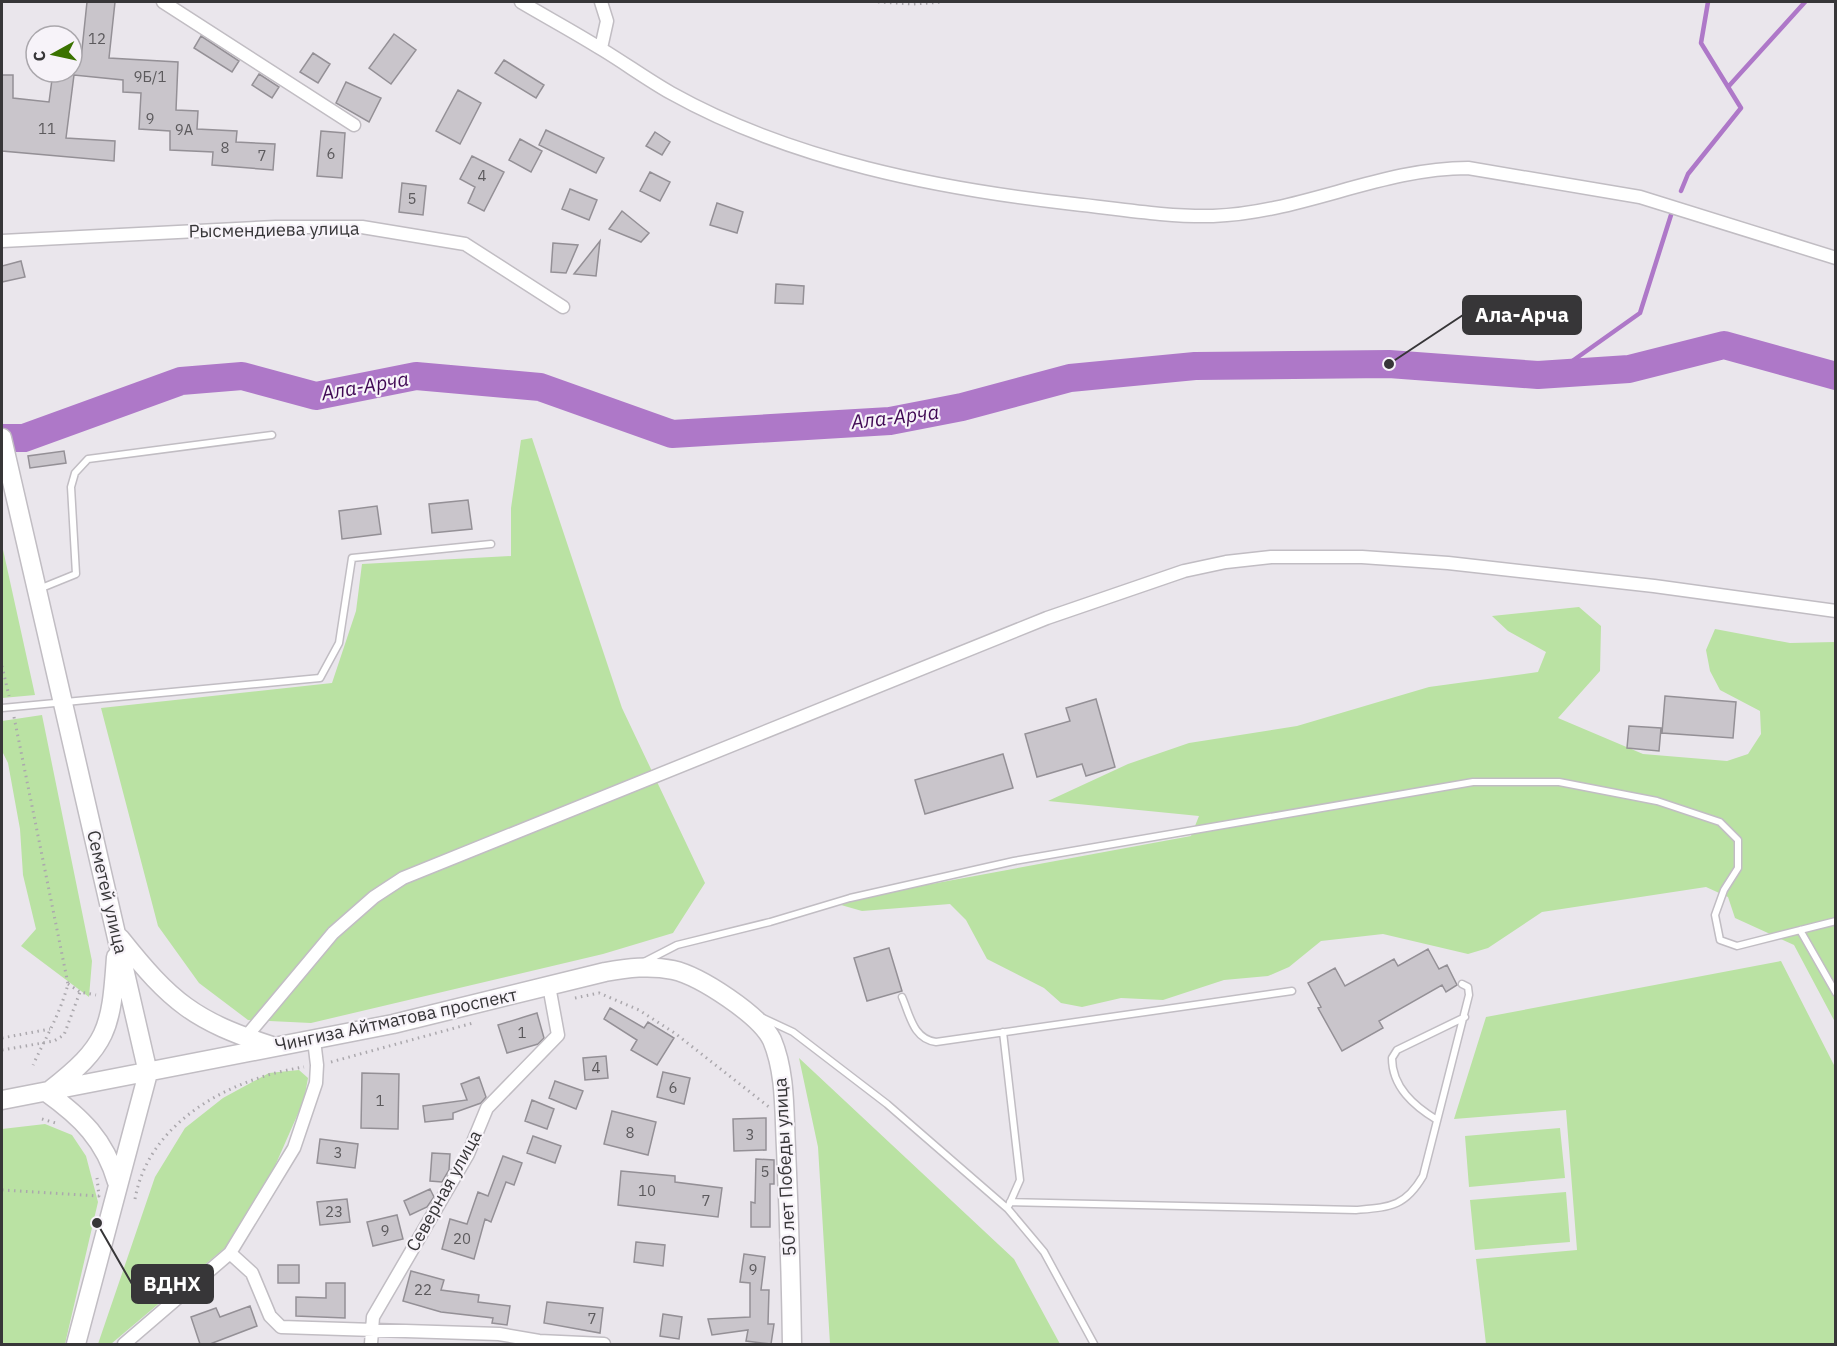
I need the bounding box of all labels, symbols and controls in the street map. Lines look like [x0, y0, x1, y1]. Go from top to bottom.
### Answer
north arrow [24, 24, 84, 84]
house number: 12 [88, 29, 106, 48]
text: С [29, 50, 50, 63]
house number: 9Б/1 [133, 67, 167, 86]
house number: 9 [145, 109, 155, 128]
house number: 11 [38, 119, 56, 138]
house number: 9А [175, 120, 194, 139]
house number: 8 [220, 138, 230, 157]
house number: 6 [326, 144, 336, 163]
house number: 7 [257, 146, 267, 165]
house number: 4 [477, 166, 487, 185]
house number: 5 [407, 189, 417, 208]
street label: Рысмендиева улица [188, 217, 360, 242]
callout: Ала-Арча [1463, 296, 1581, 334]
text: Ала-Арча [1475, 301, 1569, 328]
water label: Ала-Арча [318, 365, 411, 407]
water label: Ала-Арча [848, 398, 940, 435]
street label: Семетей улица [82, 828, 133, 956]
street label: Чингиза Айтматова проспект [273, 982, 520, 1056]
house number: 1 [517, 1023, 527, 1042]
house number: 4 [591, 1058, 601, 1077]
street label: 50 лет Победы улица [768, 1077, 801, 1257]
house number: 6 [668, 1078, 678, 1097]
house number: 1 [375, 1091, 385, 1110]
house number: 8 [625, 1123, 635, 1142]
house number: 3 [745, 1125, 755, 1144]
street label: Северная улица [401, 1126, 487, 1256]
house number: 3 [333, 1143, 343, 1162]
house number: 5 [760, 1162, 770, 1181]
house number: 10 [638, 1181, 656, 1200]
house number: 7 [701, 1191, 711, 1210]
house number: 23 [325, 1202, 343, 1221]
house number: 9 [380, 1221, 390, 1240]
house number: 20 [453, 1229, 471, 1248]
house number: 9 [748, 1260, 758, 1279]
callout: ВДНХ [132, 1265, 213, 1303]
text: ВДНХ [143, 1270, 201, 1297]
house number: 22 [414, 1280, 432, 1299]
house number: 7 [587, 1309, 597, 1328]

